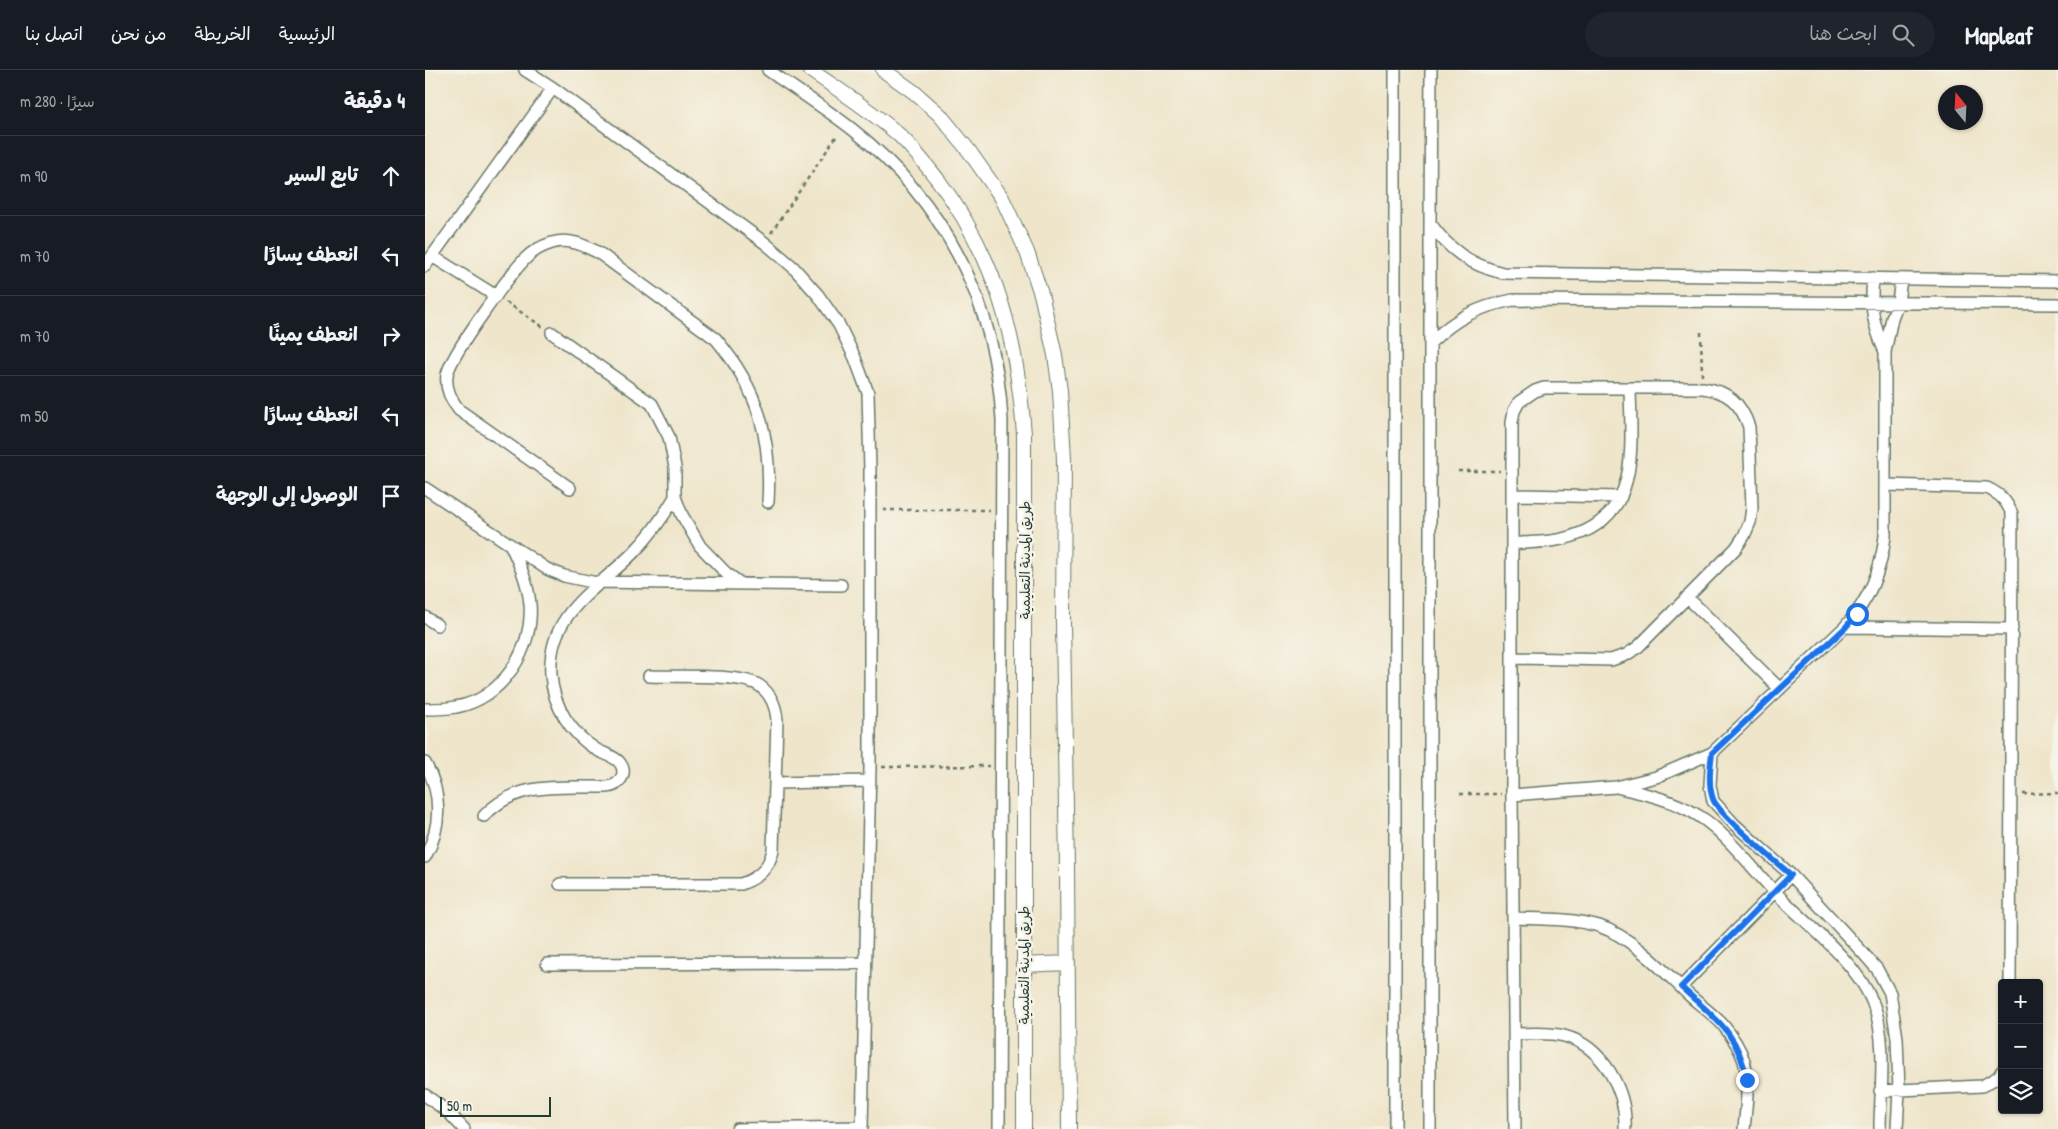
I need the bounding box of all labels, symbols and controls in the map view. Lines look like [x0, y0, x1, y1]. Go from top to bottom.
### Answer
search box [1585, 12, 1935, 57]
text: Mapleaf [1965, 19, 2033, 51]
text: ابحث هنا [1809, 20, 1877, 46]
text: اتصل بنا [25, 21, 83, 46]
text: من نحن [111, 21, 167, 46]
text: الخريطة [195, 21, 251, 46]
text: الرئيسية [279, 21, 335, 46]
icon: search [1889, 21, 1917, 49]
north arrow [1938, 85, 1983, 130]
text: 4 دقيقة [344, 86, 405, 115]
text: سيرًا · 280 m [20, 90, 95, 112]
text: تابع السير [286, 161, 358, 187]
icon: ahead [377, 162, 405, 190]
text: 90 m [20, 165, 48, 187]
text: انعطف يسارًا [264, 241, 358, 267]
icon: left [377, 242, 405, 270]
text: 70 m [20, 245, 50, 267]
text: انعطف يمينًا [269, 321, 358, 347]
icon: right [377, 322, 405, 350]
text: 70 m [20, 325, 50, 347]
text: انعطف يسارًا [264, 401, 358, 427]
icon: left [377, 402, 405, 430]
text: 50 m [20, 405, 49, 427]
text: الوصول إلى الوجهة [216, 481, 358, 507]
icon: arrive [377, 482, 405, 510]
street label: طريق المدينة التعليمية [1015, 501, 1034, 619]
route start [1846, 603, 1869, 626]
street label: طريق المدينة التعليمية [1014, 906, 1033, 1024]
map controls [1998, 979, 2043, 1114]
button: + [1998, 979, 2043, 1024]
button: − [1998, 1024, 2043, 1069]
route end [1736, 1069, 1759, 1092]
button: layers [1998, 1069, 2043, 1114]
scale bar [440, 1094, 551, 1117]
text: 50 m [447, 1096, 472, 1115]

